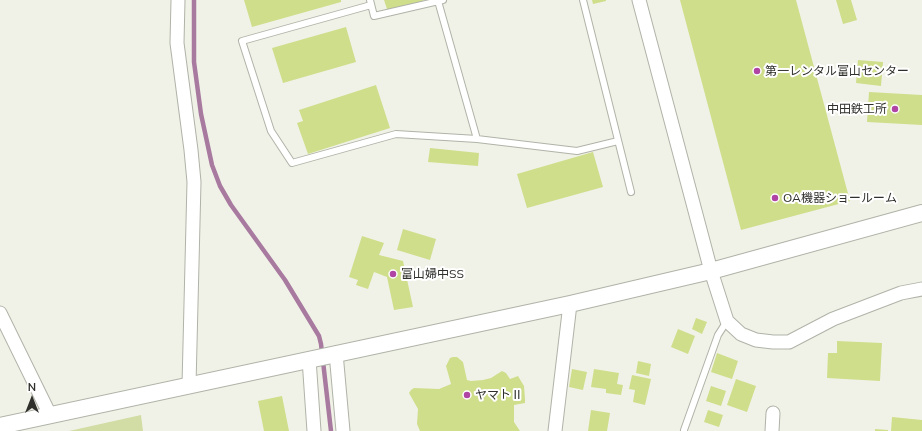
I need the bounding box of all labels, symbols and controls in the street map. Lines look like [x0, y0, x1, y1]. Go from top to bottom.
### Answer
place label: 第一レンタル富山センター [765, 64, 909, 78]
marker: 第一レンタル富山センター [752, 66, 762, 76]
place label: 中田鉄工所 [827, 102, 887, 116]
marker: 中田鉄工所 [890, 104, 900, 114]
place label: OA機器ショールーム [783, 191, 897, 205]
marker: OA機器ショールーム [770, 193, 780, 203]
place label: 富山婦中SS [401, 267, 464, 281]
marker: 富山婦中SS [388, 269, 398, 279]
north arrow [12, 379, 52, 419]
text: N [28, 380, 36, 394]
place label: ヤマトⅡ [475, 388, 523, 402]
marker: ヤマトⅡ [462, 390, 472, 400]

